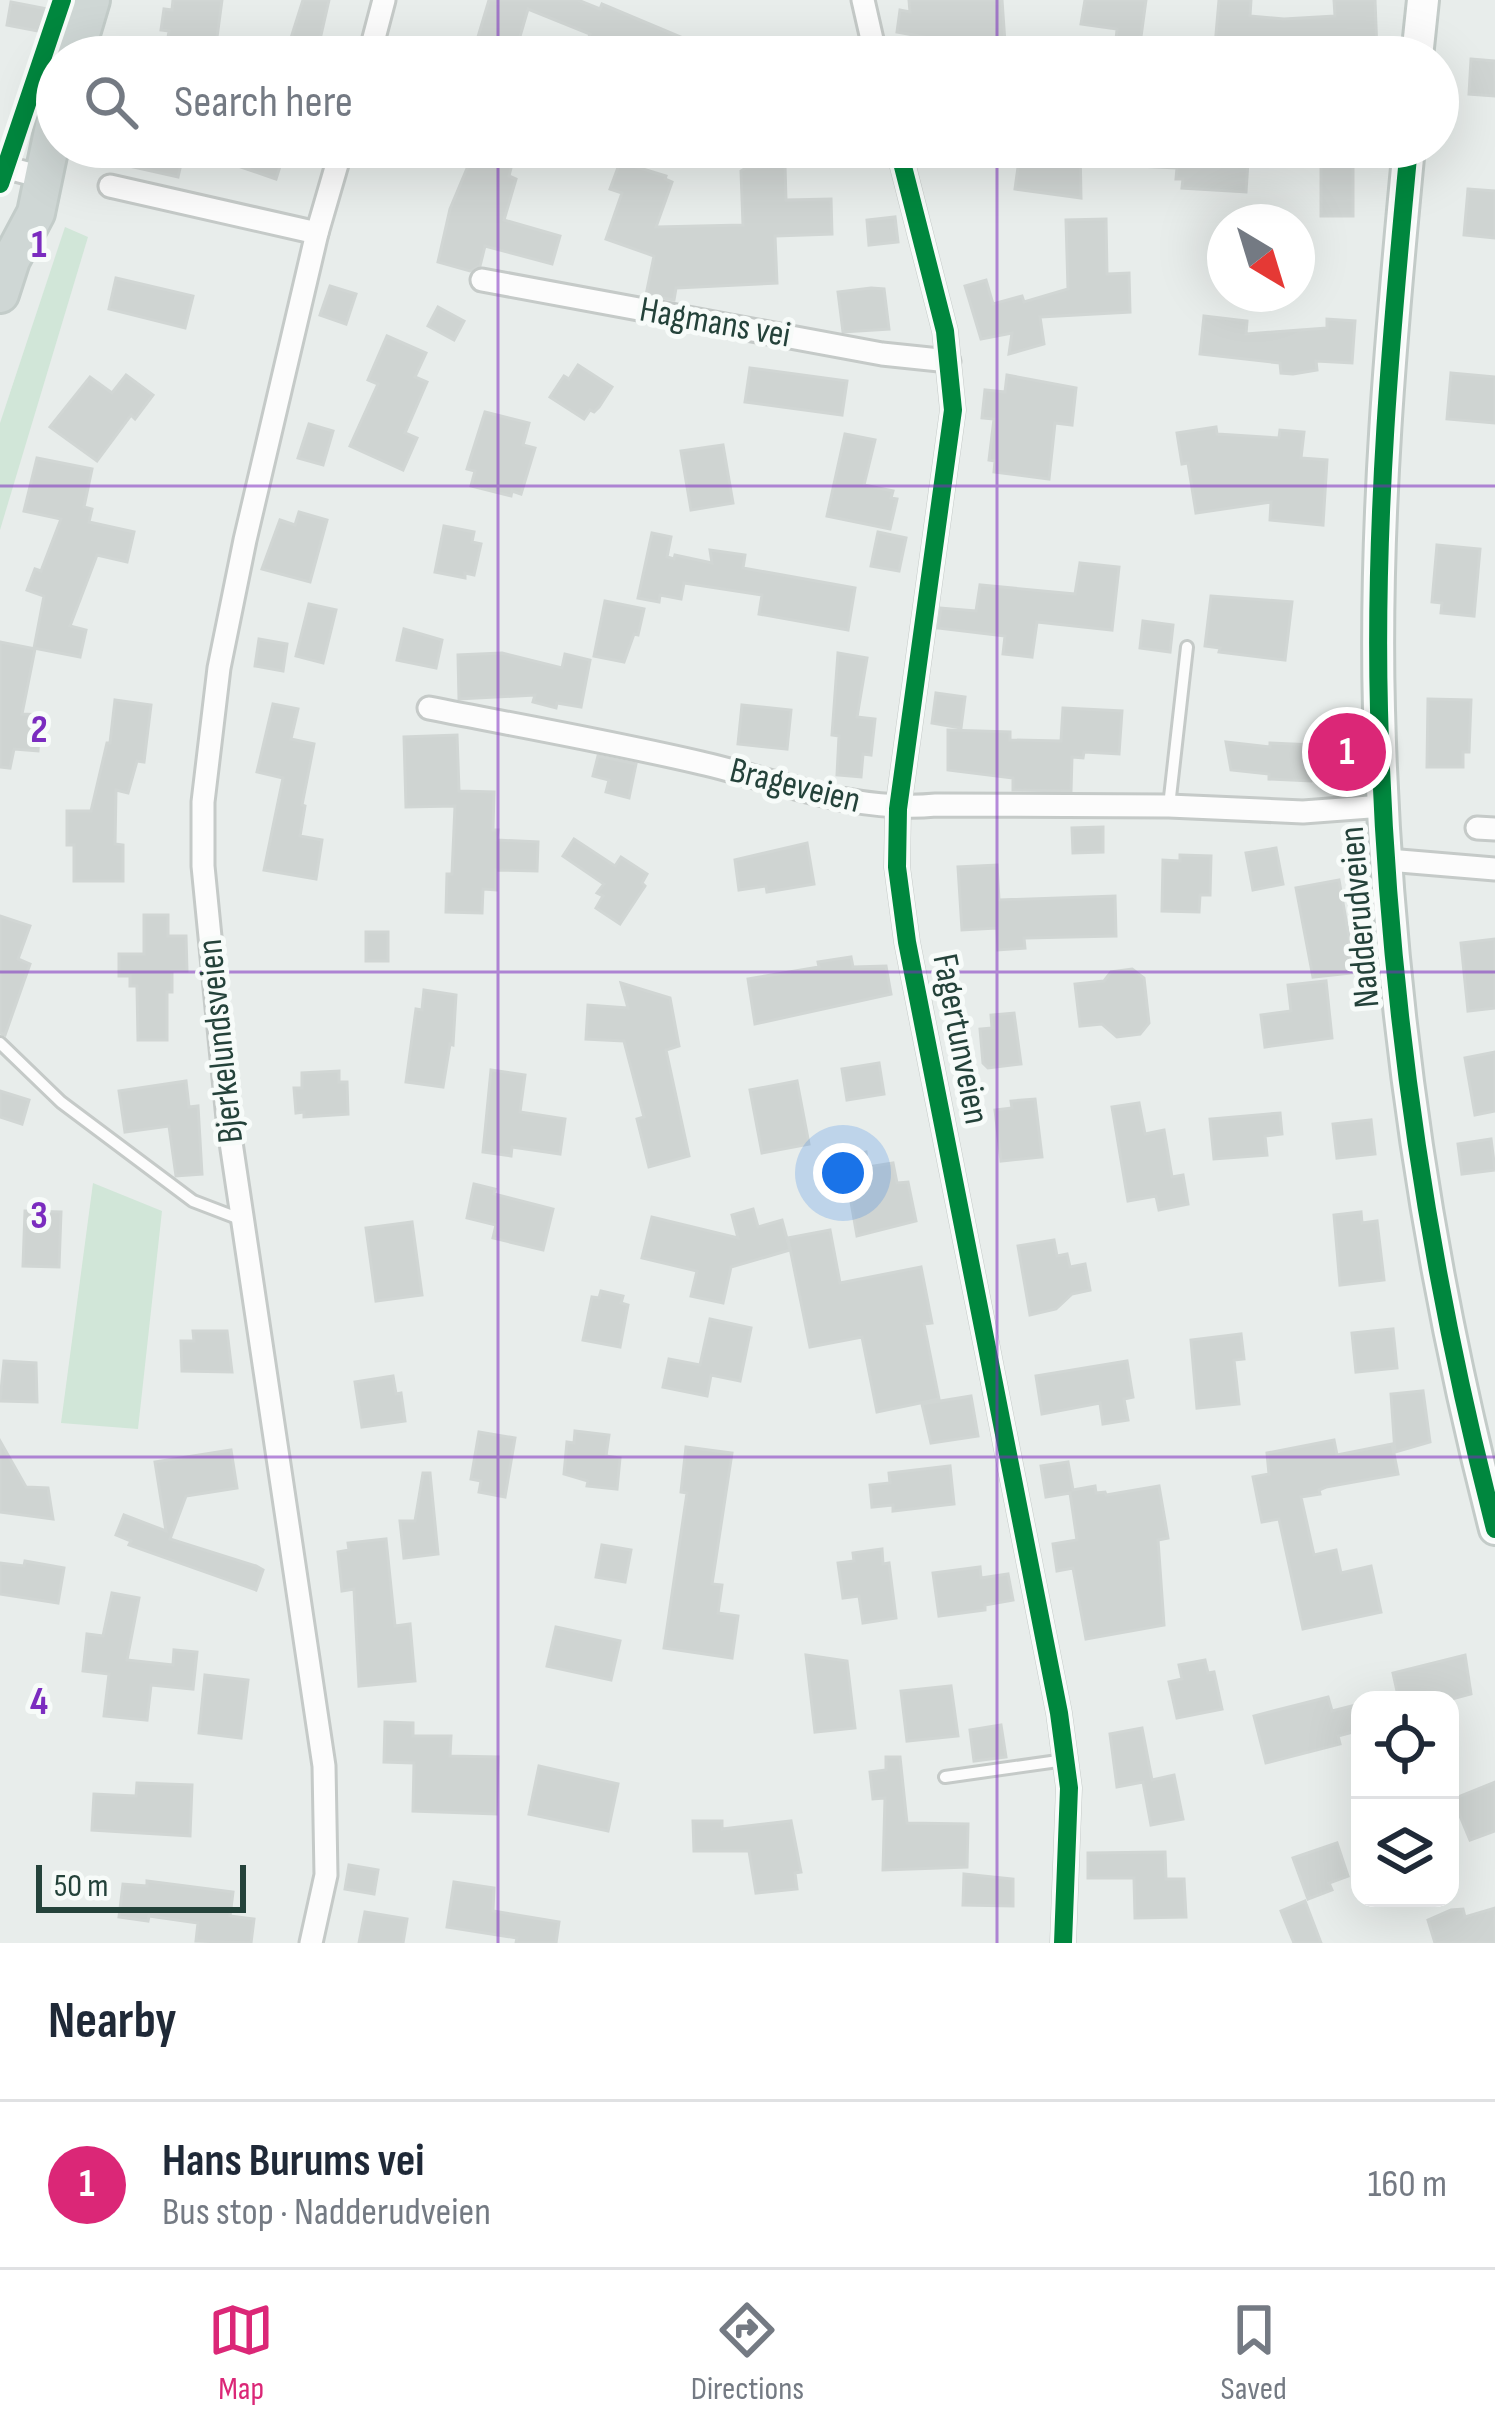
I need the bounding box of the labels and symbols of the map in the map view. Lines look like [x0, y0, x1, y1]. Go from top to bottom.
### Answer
north arrow [1207, 204, 1315, 312]
text: 1 [31, 222, 47, 269]
street label: Hagmans vei [636, 289, 794, 357]
text: 2 [30, 707, 48, 754]
pin: 1 [1308, 707, 1386, 797]
street label: Brageveien [725, 749, 865, 823]
street label: Nadderudveien [1331, 825, 1389, 1009]
street label: Bjerkelundsveien [189, 937, 253, 1145]
street label: Fagertunveien [922, 950, 998, 1128]
your location [813, 1143, 873, 1203]
text: 3 [30, 1193, 48, 1240]
text: 4 [30, 1679, 48, 1726]
scale bar [36, 1859, 246, 1912]

